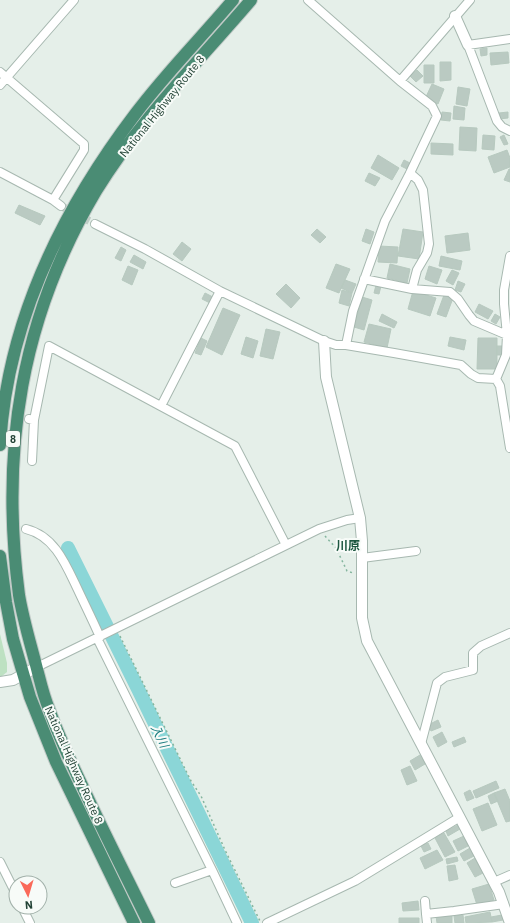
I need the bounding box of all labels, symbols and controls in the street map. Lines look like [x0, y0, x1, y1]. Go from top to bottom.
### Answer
street label: National Highway Route 8 [117, 52, 207, 160]
road number: 8 [6, 431, 20, 447]
district label: 川原 [336, 538, 360, 553]
street label: National Highway Route 8 [42, 704, 106, 826]
water label: 入川 [148, 722, 173, 752]
north arrow [8, 875, 48, 915]
text: N [24, 898, 33, 912]

